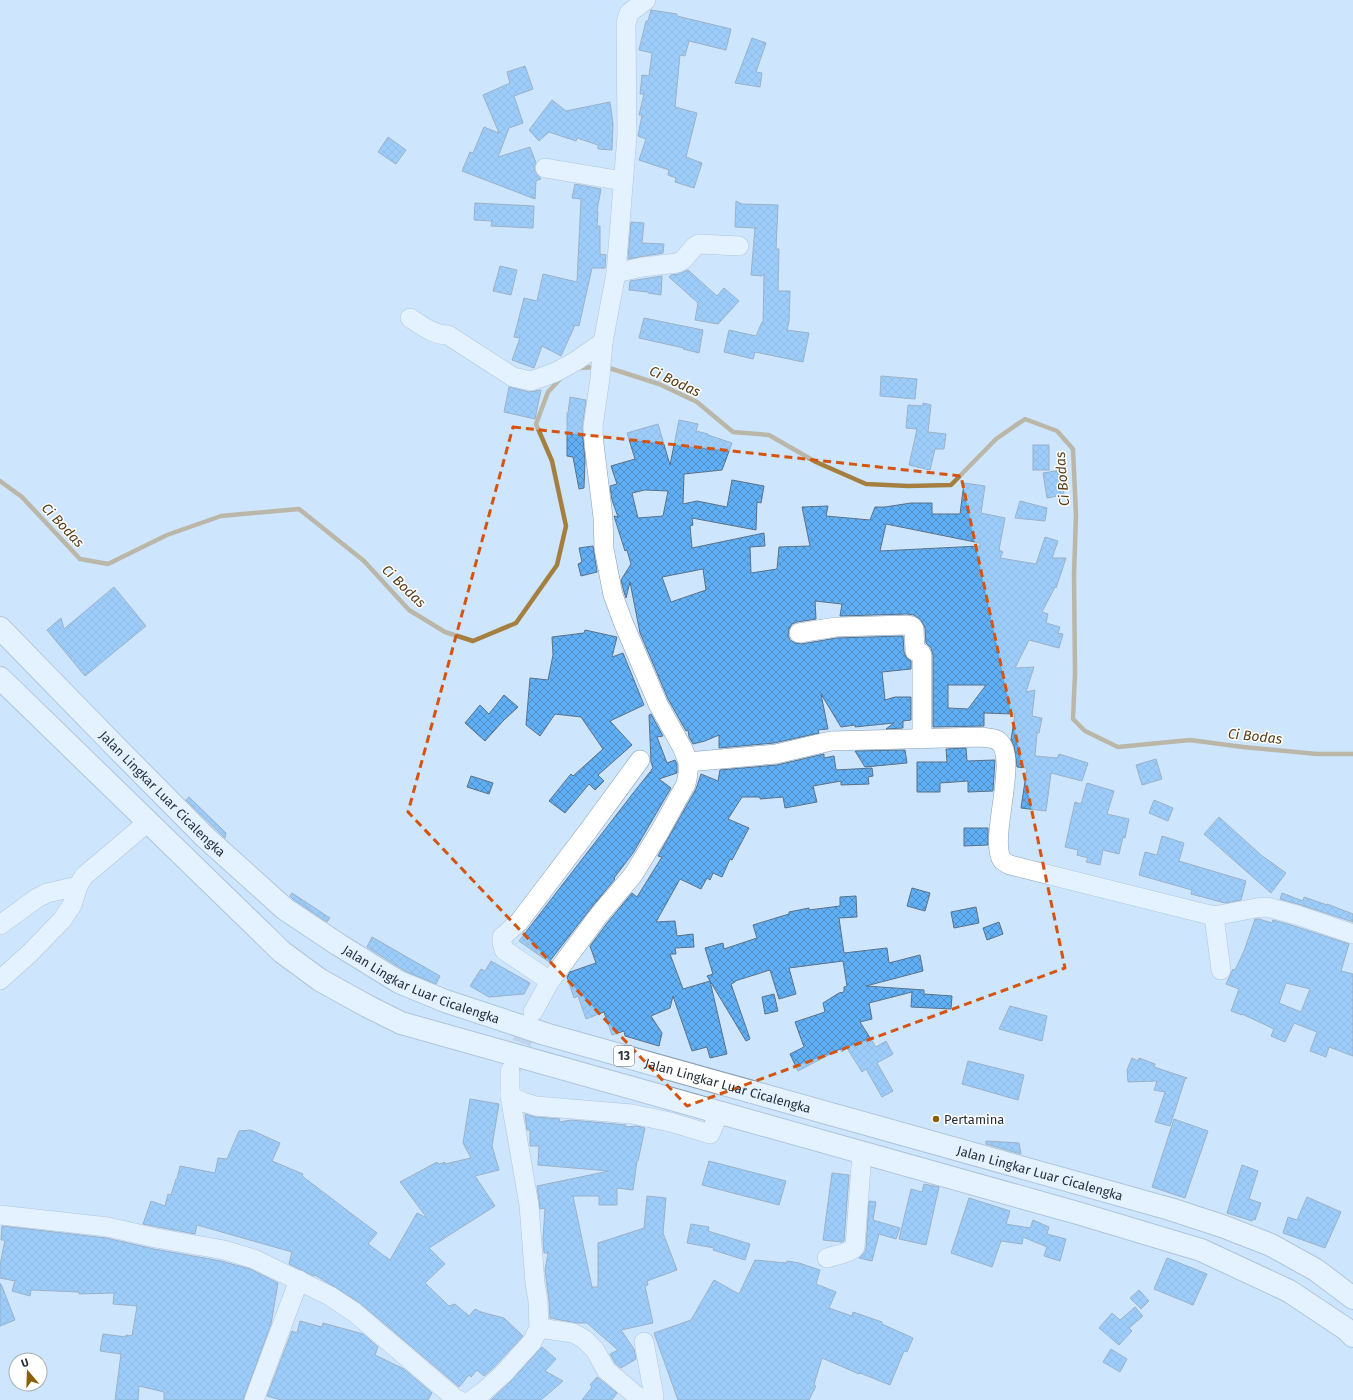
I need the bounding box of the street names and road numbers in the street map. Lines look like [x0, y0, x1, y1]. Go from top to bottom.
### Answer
street label: Jalan Lingkar Luar Cicalengka [96, 728, 228, 860]
street label: Jalan Lingkar Luar Cicalengka [340, 942, 502, 1027]
road number: 13 [614, 1046, 634, 1066]
street label: Jalan Lingkar Luar Cicalengka [643, 1055, 813, 1116]
street label: Jalan Lingkar Luar Cicalengka [955, 1143, 1125, 1203]

